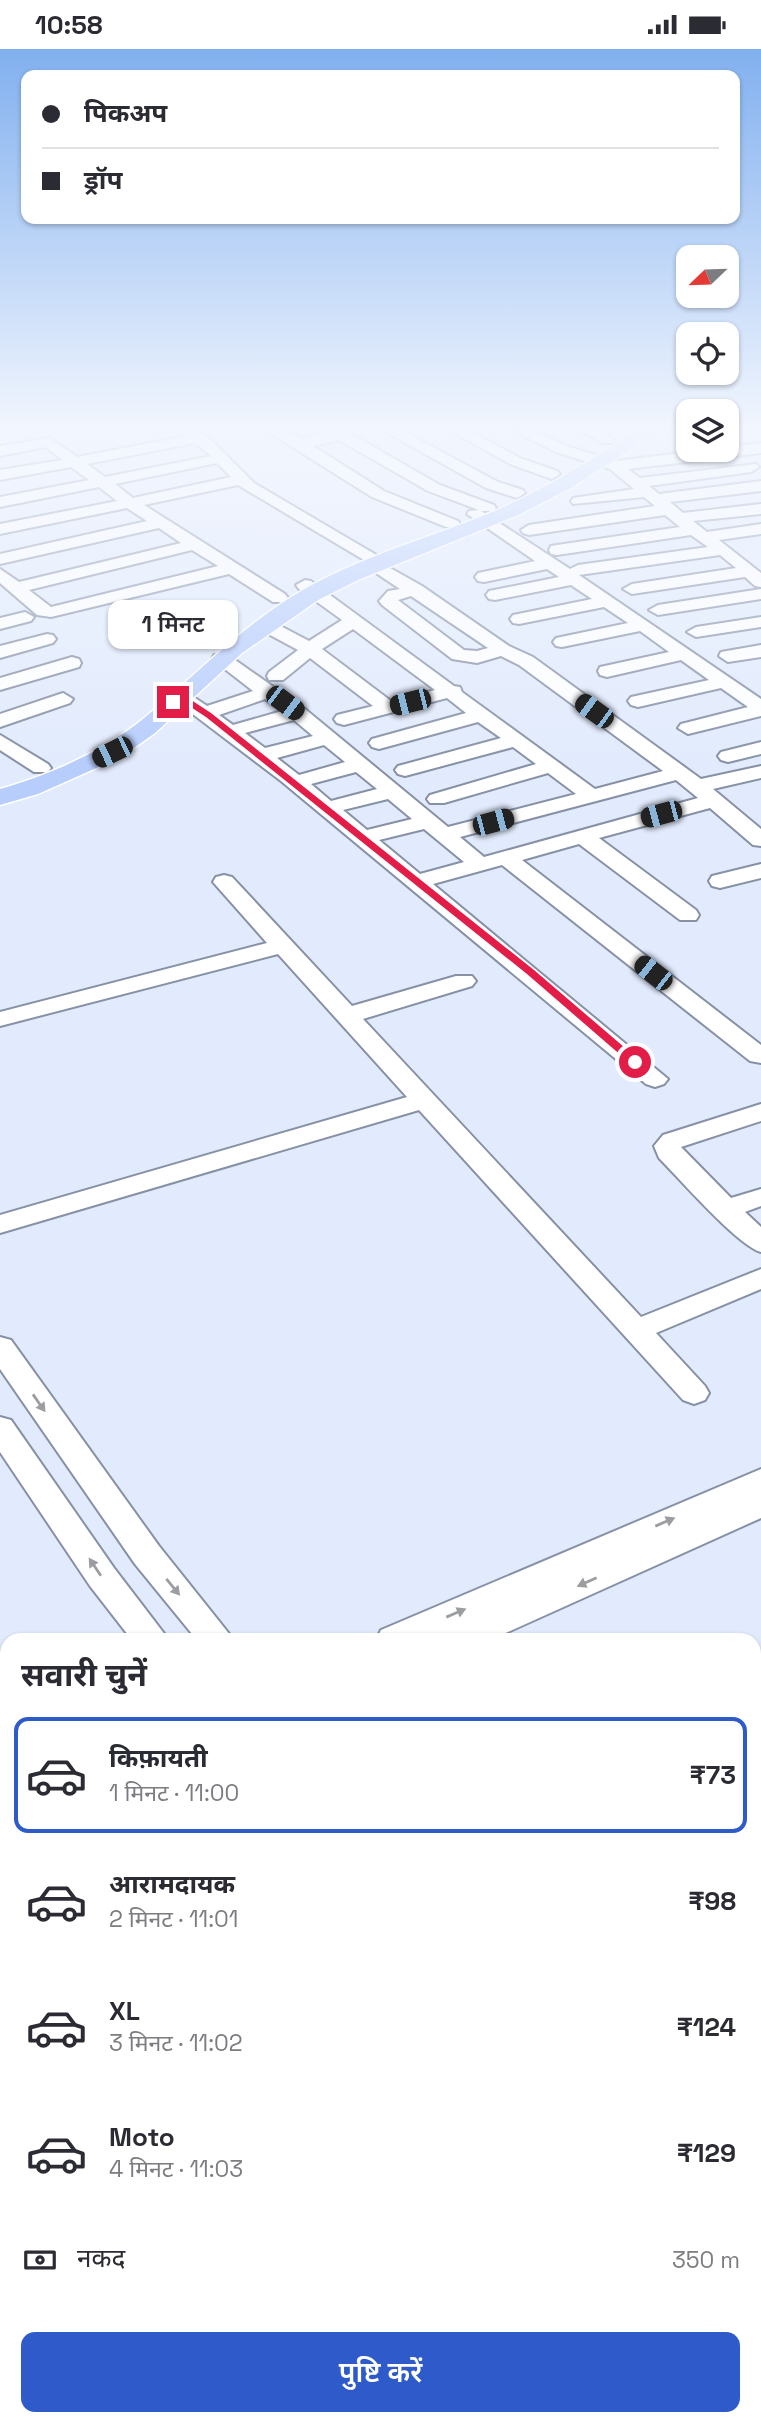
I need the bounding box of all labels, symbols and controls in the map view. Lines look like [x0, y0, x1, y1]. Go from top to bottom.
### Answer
text: 10:58 [35, 8, 103, 42]
text: पिकअप [84, 96, 167, 130]
text: ड्रॉप [84, 163, 122, 197]
north arrow [676, 245, 738, 308]
map controls [676, 245, 739, 462]
button: locate [676, 322, 739, 385]
button: layers [676, 399, 739, 462]
callout: 1 मिनट [108, 601, 238, 649]
text: 1 मिनट [142, 609, 204, 639]
car [262, 682, 309, 724]
route end [157, 686, 189, 718]
car [388, 687, 433, 717]
car [571, 690, 618, 732]
car [89, 733, 136, 771]
car [638, 798, 685, 830]
car [470, 806, 517, 838]
car [630, 952, 677, 994]
route start [619, 1046, 651, 1078]
one-way arrow [32, 1394, 46, 1412]
one-way arrow [654, 1517, 675, 1528]
one-way arrow [89, 1557, 102, 1576]
one-way arrow [576, 1577, 597, 1588]
one-way arrow [165, 1579, 180, 1596]
one-way arrow [445, 1607, 466, 1618]
text: सवारी चुनें [21, 1655, 147, 1695]
text: किफ़ायती [109, 1741, 208, 1775]
icon: car [25, 1744, 88, 1807]
text: ₹73 [690, 1758, 736, 1792]
text: 1 मिनट · 11:00 [109, 1778, 239, 1808]
text: आरामदायक [109, 1867, 235, 1901]
icon: car [25, 1870, 88, 1933]
text: ₹98 [688, 1884, 736, 1918]
text: 2 मिनट · 11:01 [109, 1904, 238, 1934]
text: XL [109, 1994, 140, 2028]
icon: car [25, 1996, 88, 2059]
text: ₹124 [677, 2010, 736, 2044]
text: 3 मिनट · 11:02 [109, 2028, 243, 2058]
text: Moto [109, 2120, 175, 2154]
icon: car [25, 2122, 88, 2185]
text: ₹129 [677, 2136, 736, 2170]
text: 4 मिनट · 11:03 [109, 2154, 243, 2184]
icon: cash [21, 2241, 59, 2279]
text: नकद [77, 2241, 125, 2275]
text: 350 m [672, 2245, 740, 2275]
button: पुष्टि करें [21, 2332, 740, 2412]

